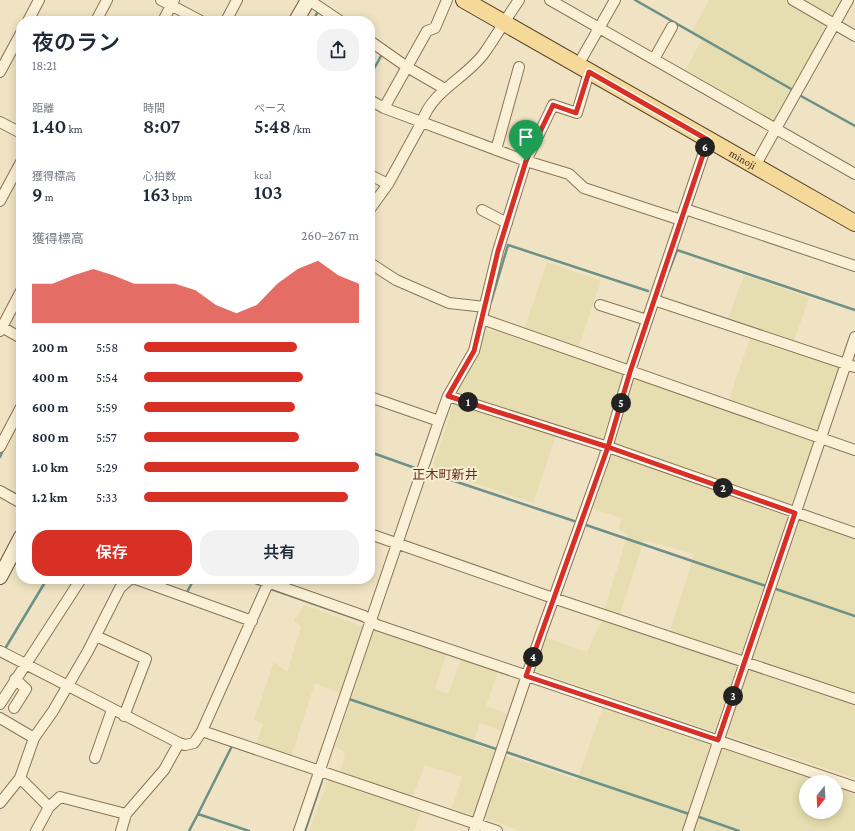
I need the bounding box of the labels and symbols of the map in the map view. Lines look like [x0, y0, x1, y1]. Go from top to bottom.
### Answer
pin [509, 120, 543, 161]
pin: 6 [695, 137, 715, 157]
street label: minoji [727, 147, 758, 171]
pin: 1 [458, 392, 478, 412]
pin: 5 [611, 393, 631, 413]
district label: 正木町新井 [412, 467, 478, 482]
pin: 2 [713, 478, 733, 498]
pin: 4 [523, 647, 543, 667]
pin: 3 [723, 686, 743, 706]
north arrow [799, 775, 843, 819]

